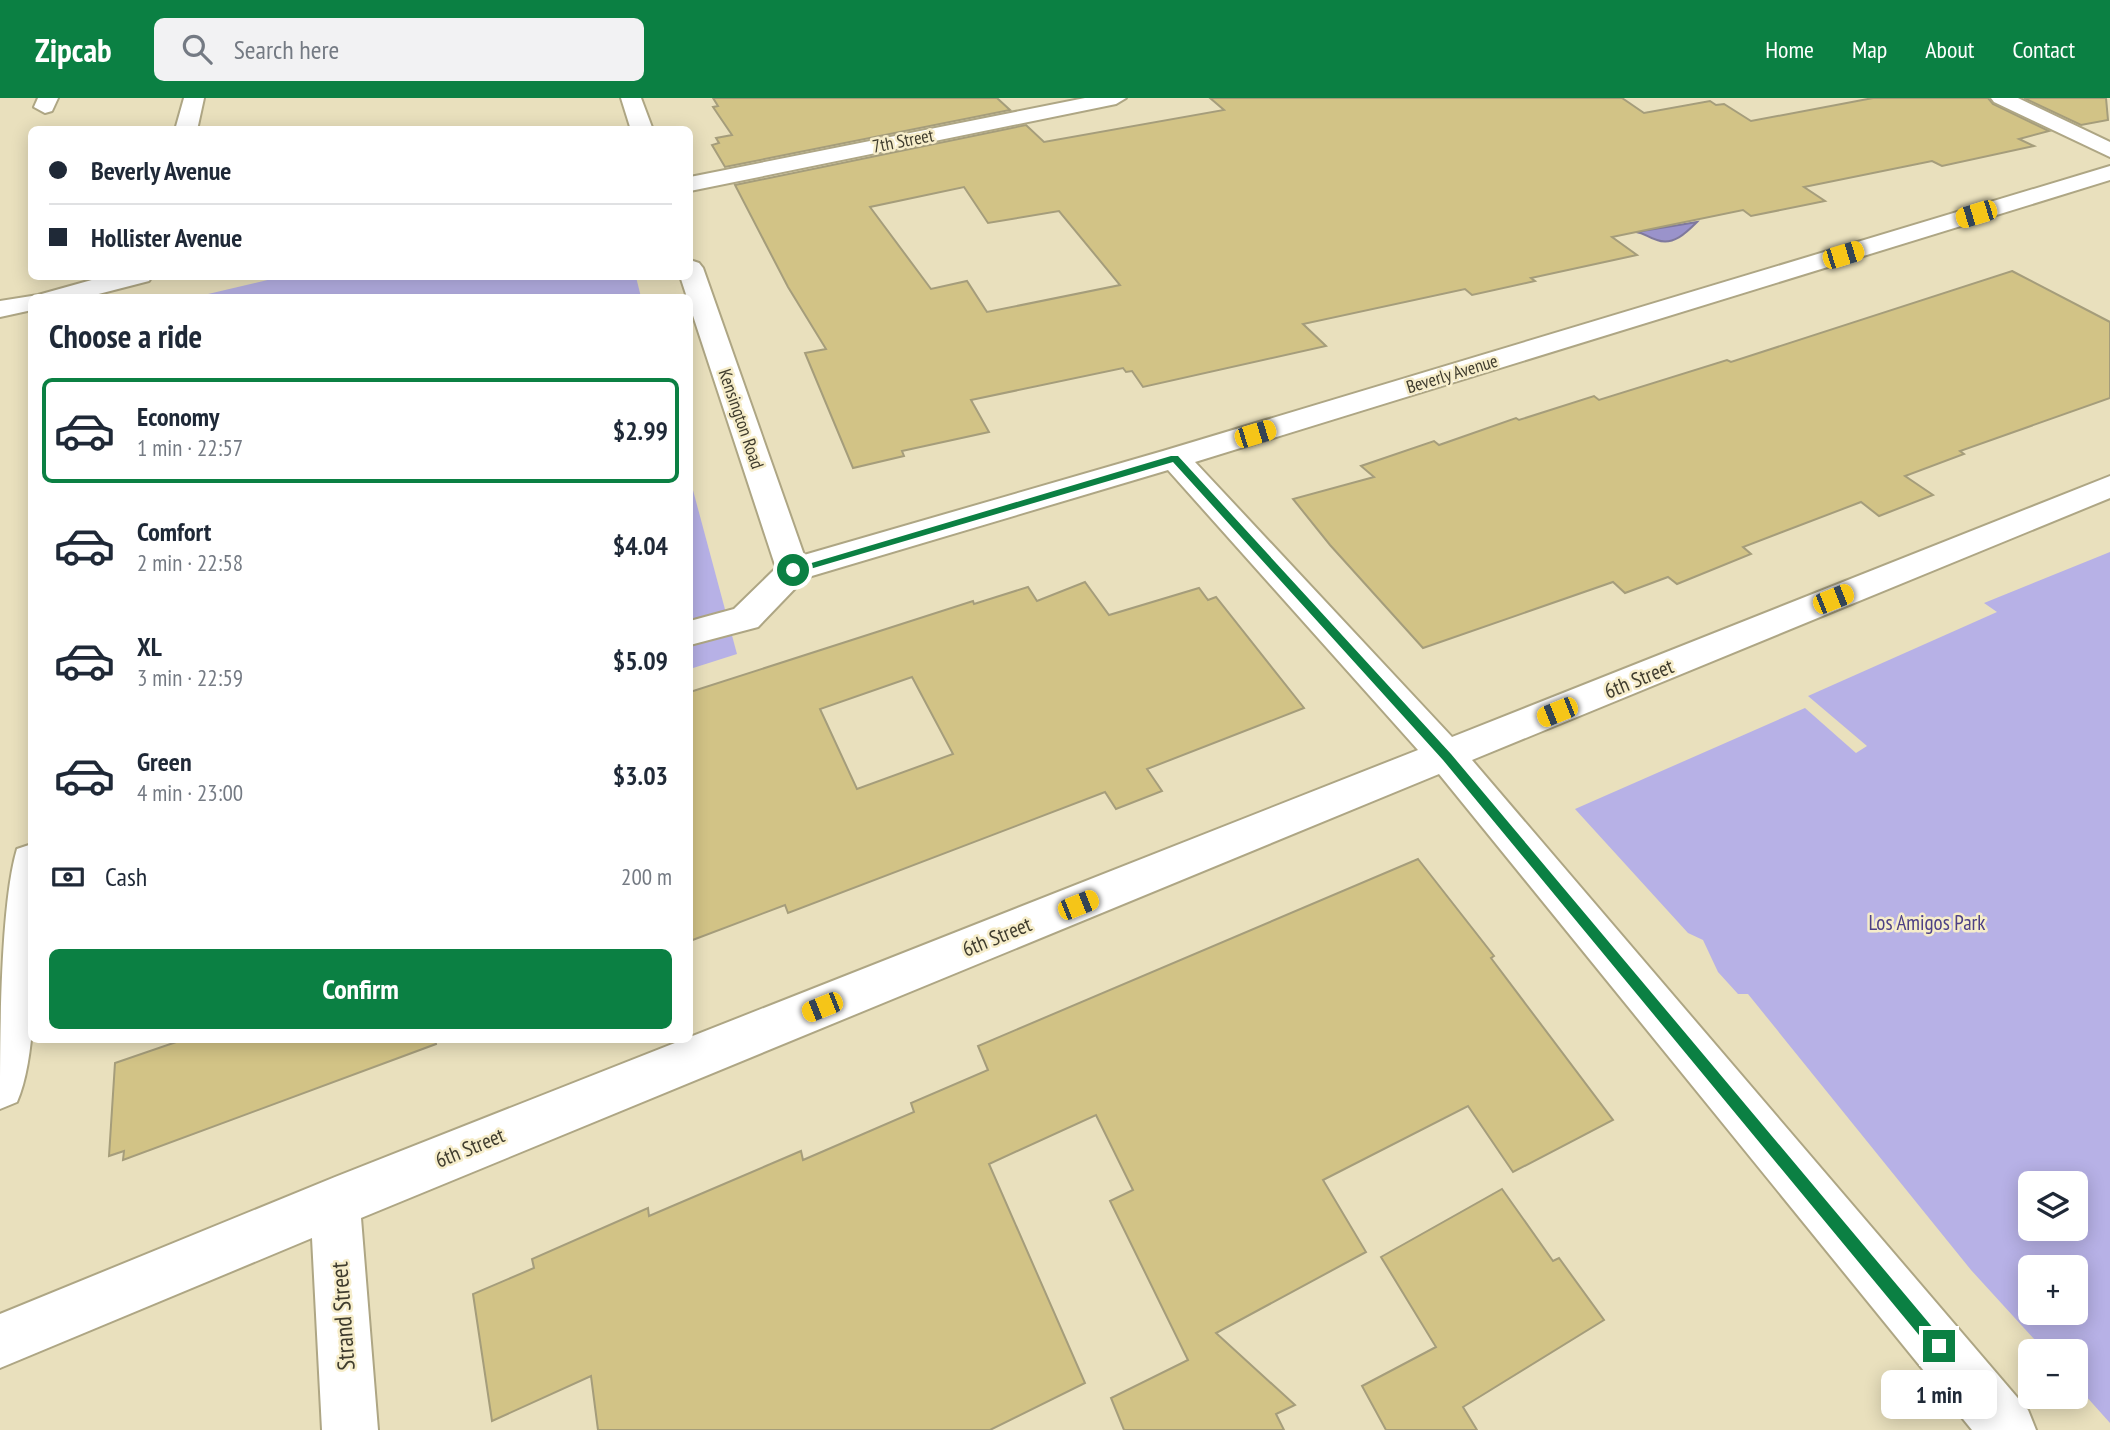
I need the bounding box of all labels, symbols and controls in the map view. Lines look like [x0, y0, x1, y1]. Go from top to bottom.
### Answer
search box [154, 18, 644, 81]
text: Zipcab [35, 28, 112, 71]
icon: search [178, 30, 216, 68]
text: Search here [234, 33, 339, 66]
text: Home [1765, 34, 1814, 65]
text: Map [1852, 34, 1887, 65]
text: About [1925, 34, 1974, 65]
text: Contact [2012, 34, 2075, 65]
street label: 7th Street [870, 123, 936, 158]
text: Beverly Avenue [91, 154, 231, 187]
car [1953, 198, 2000, 230]
text: Hollister Avenue [91, 221, 242, 254]
car [1820, 239, 1867, 271]
text: Choose a ride [49, 315, 202, 357]
street label: Beverly Avenue [1403, 349, 1500, 398]
street label: Kensington Road [714, 366, 769, 472]
icon: car [53, 399, 116, 462]
text: Economy [137, 400, 219, 433]
text: $2.99 [613, 414, 668, 447]
car [1232, 418, 1279, 450]
text: 1 min · 22:57 [137, 433, 243, 462]
icon: car [53, 514, 116, 577]
text: Comfort [137, 515, 211, 548]
text: $4.04 [613, 529, 668, 562]
text: 2 min · 22:58 [137, 548, 243, 577]
route start [777, 554, 809, 586]
car [1810, 581, 1857, 617]
icon: car [53, 629, 116, 692]
text: XL [137, 630, 162, 663]
text: $5.09 [613, 644, 668, 677]
street label: 6th Street [1600, 652, 1678, 705]
text: 3 min · 22:59 [137, 663, 243, 692]
car [1534, 694, 1581, 730]
icon: car [53, 744, 116, 807]
text: Green [137, 745, 192, 778]
text: $3.03 [613, 759, 668, 792]
text: 4 min · 23:00 [137, 778, 243, 807]
icon: cash [49, 858, 87, 896]
text: Cash [105, 860, 147, 893]
text: 200 m [621, 862, 672, 891]
car [1055, 887, 1102, 923]
park label: Los Amigos Park [1869, 909, 1985, 936]
street label: 6th Street [958, 910, 1036, 963]
button: Confirm [49, 949, 672, 1029]
car [799, 989, 846, 1025]
street label: 6th Street [431, 1121, 509, 1174]
map controls [2018, 1171, 2088, 1409]
button: layers [2018, 1171, 2088, 1241]
button: + [2018, 1255, 2088, 1325]
street label: Strand Street [323, 1260, 362, 1371]
route end [1923, 1330, 1955, 1362]
button: − [2018, 1339, 2088, 1409]
callout: 1 min [1881, 1370, 1997, 1420]
text: 1 min [1916, 1380, 1962, 1409]

